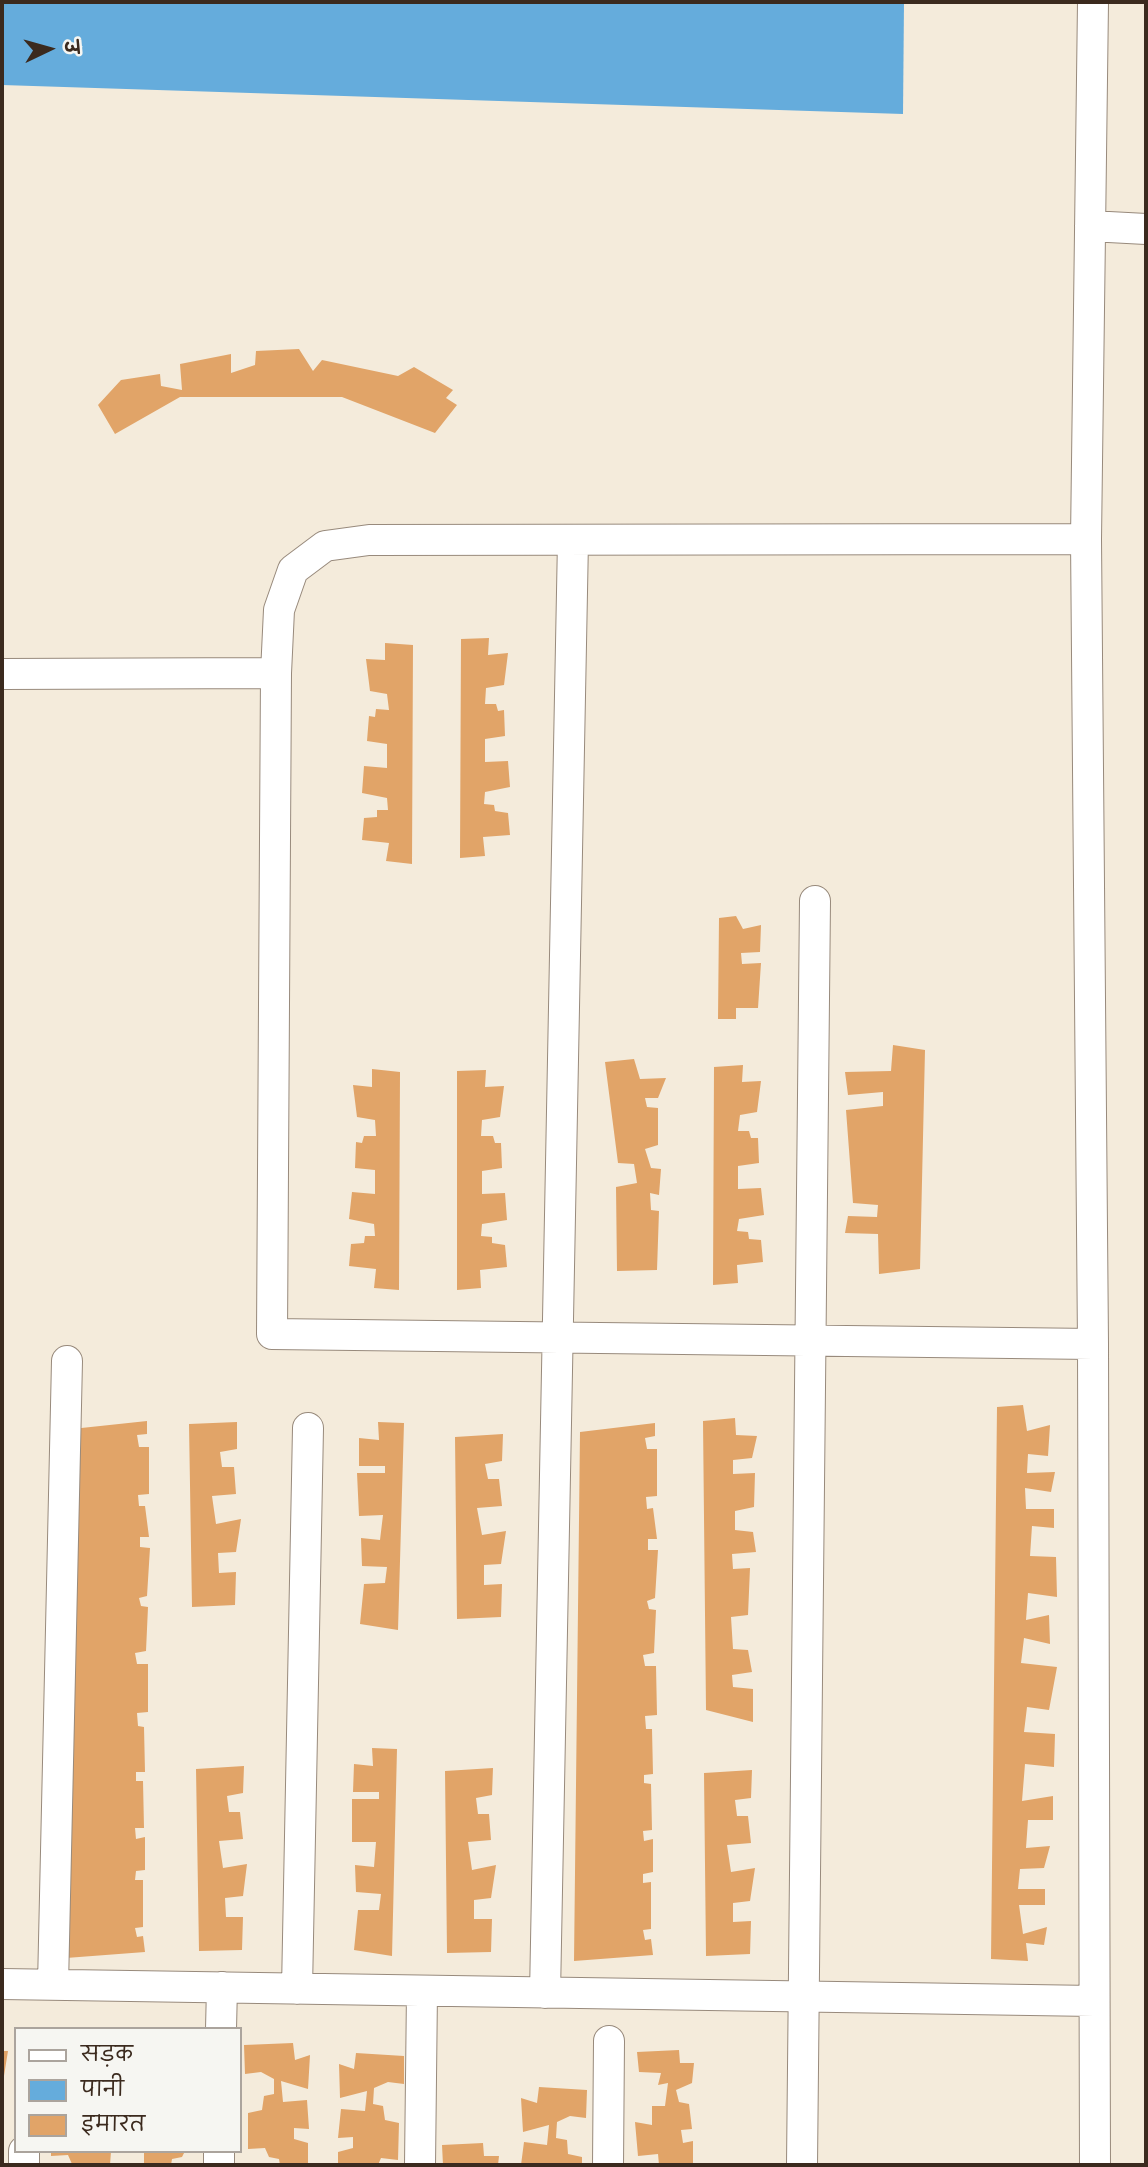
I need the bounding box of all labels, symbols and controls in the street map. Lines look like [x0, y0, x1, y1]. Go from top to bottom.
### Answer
north arrow [14, 14, 84, 84]
text: उ [57, 40, 83, 55]
legend [14, 2027, 242, 2153]
text: सड़क [81, 2041, 133, 2069]
text: पानी [81, 2076, 124, 2104]
text: इमारत [81, 2111, 145, 2139]

